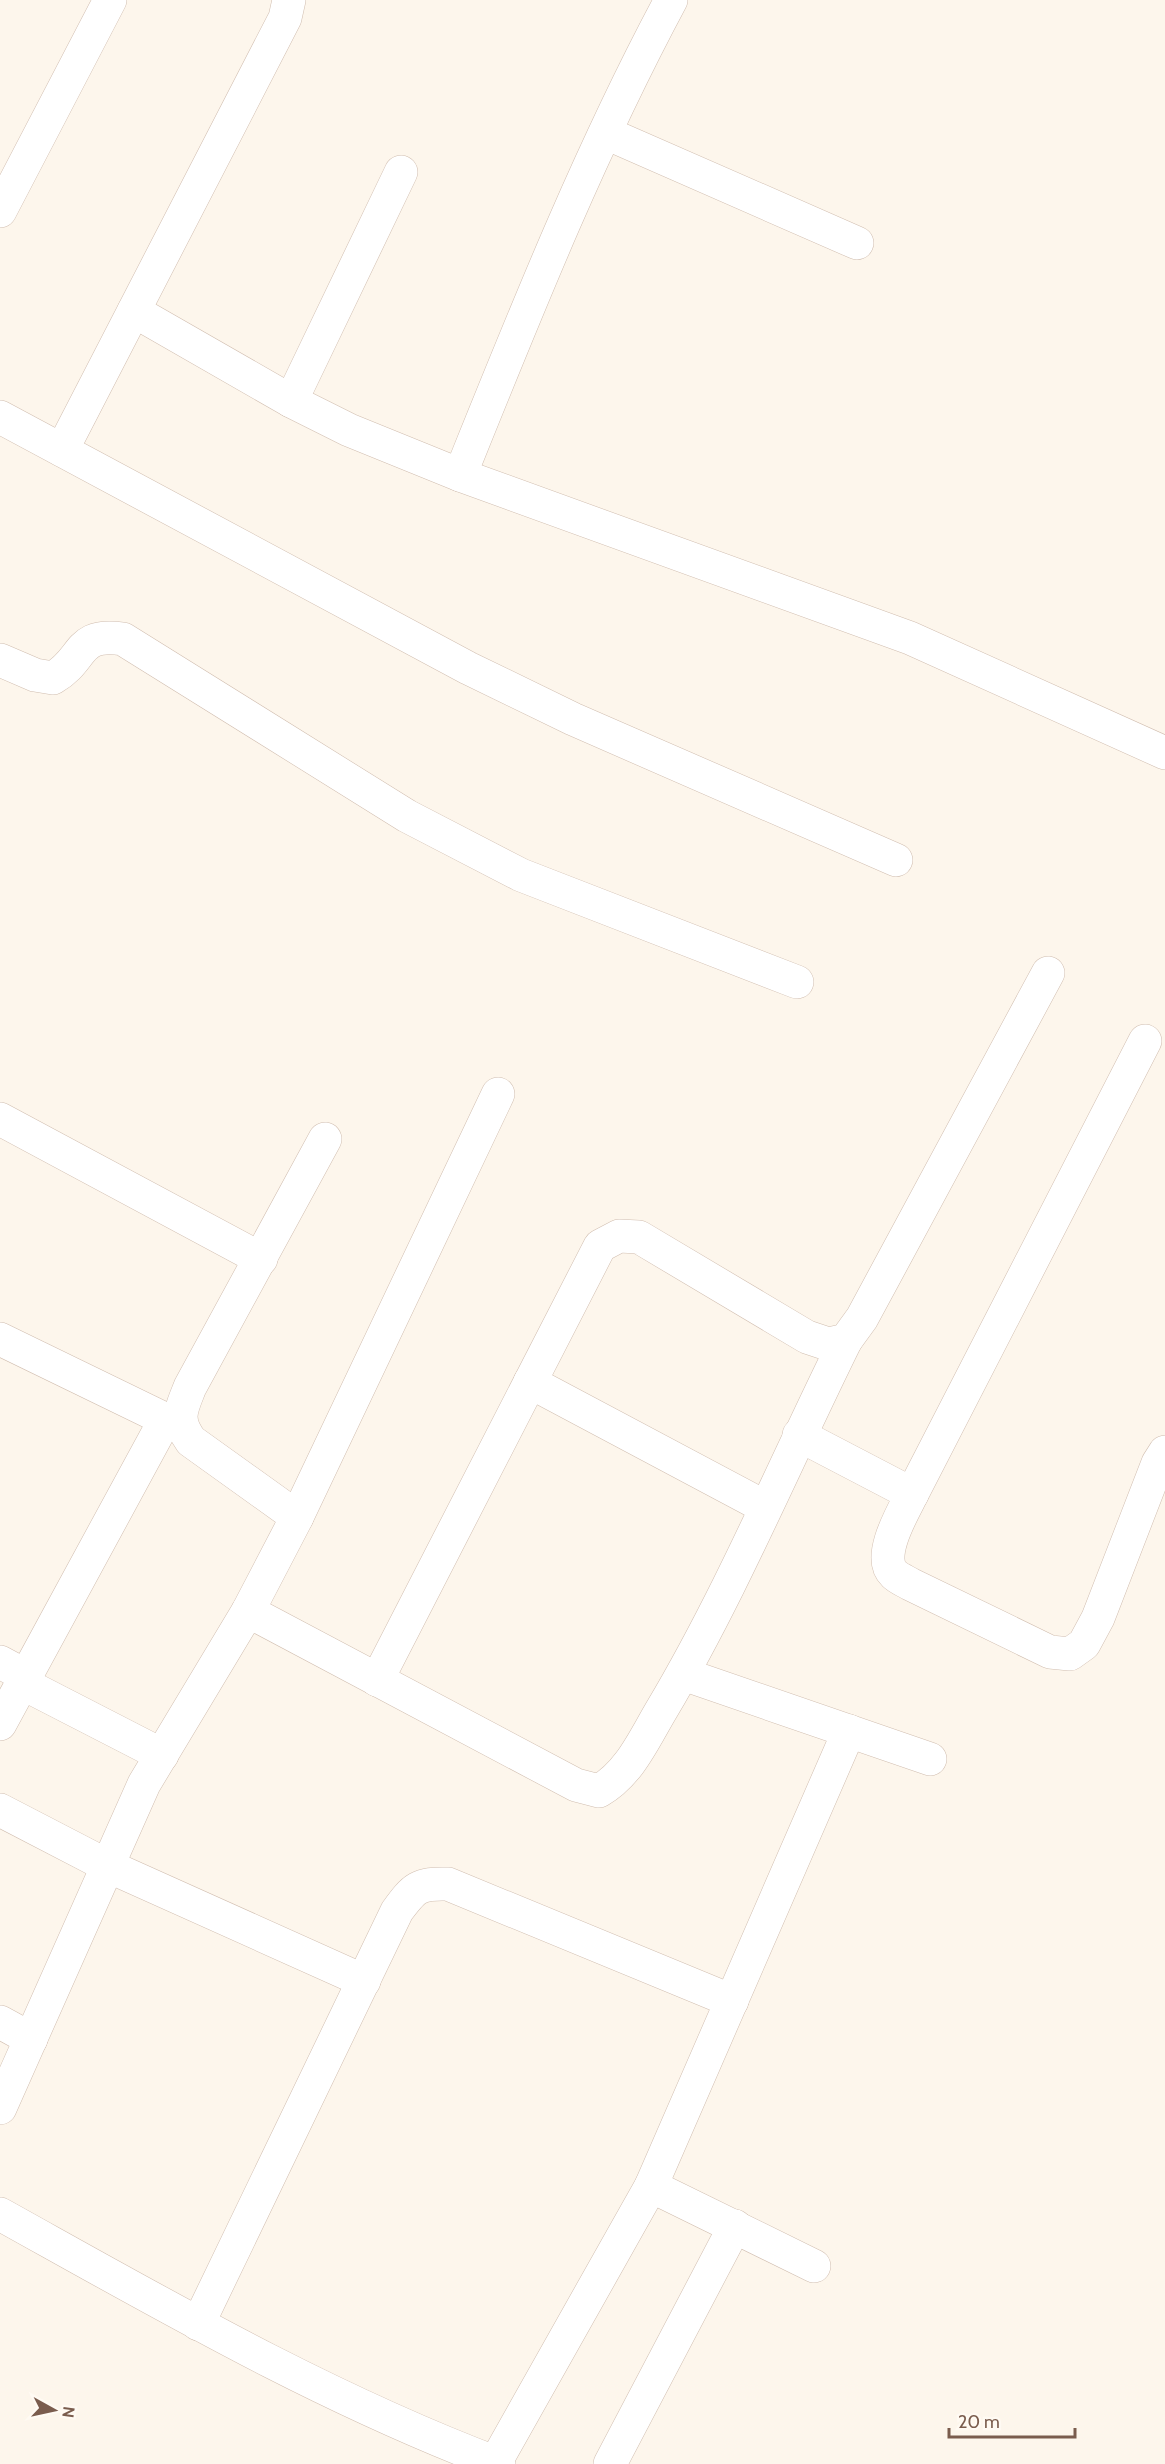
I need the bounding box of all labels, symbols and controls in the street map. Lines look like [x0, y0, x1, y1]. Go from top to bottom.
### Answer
north arrow [24, 2380, 84, 2440]
scale bar [949, 2401, 1075, 2439]
text: N [58, 2405, 79, 2419]
text: 20 m [958, 2411, 1000, 2433]

